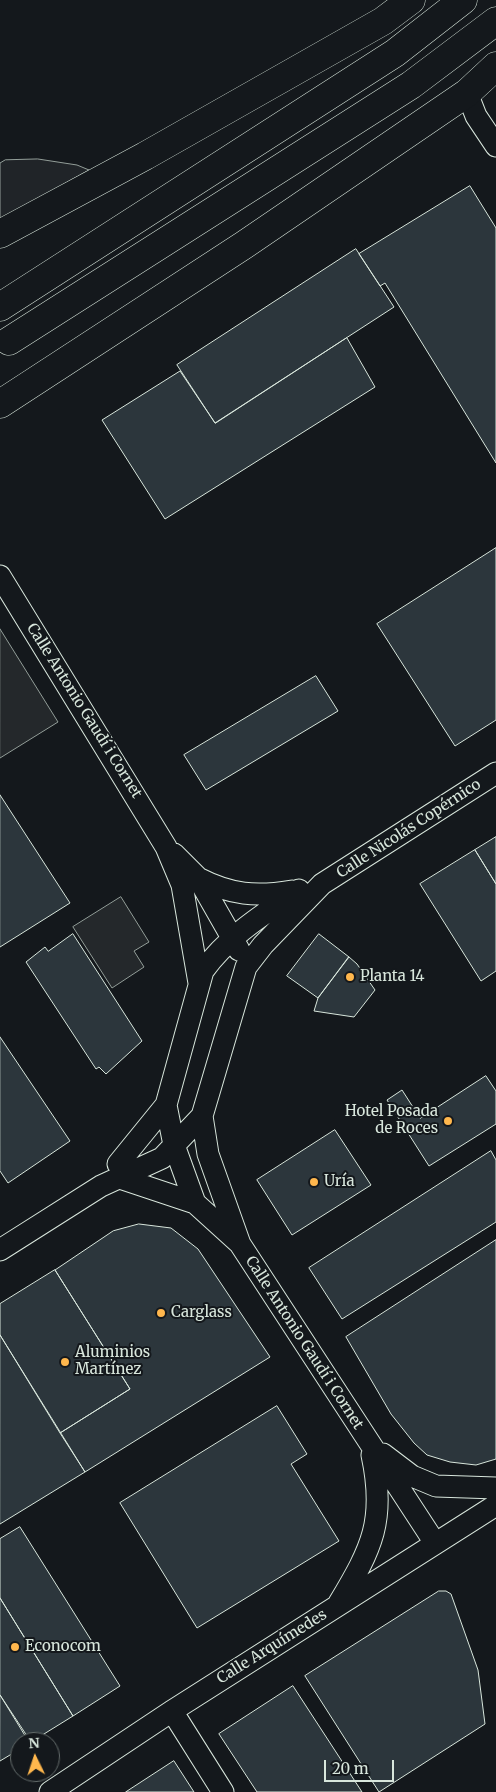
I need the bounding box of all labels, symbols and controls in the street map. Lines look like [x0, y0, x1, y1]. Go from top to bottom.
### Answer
street label: Calle Antonio Gaudí i Cornet [23, 620, 145, 802]
street label: Calle Nicolás Copérnico [334, 776, 484, 882]
place label: Planta 14 [360, 968, 425, 986]
marker: Planta 14 [344, 971, 356, 983]
place label: Hotel Posada de Roces [345, 1103, 438, 1138]
marker: Hotel Posada de Roces [442, 1115, 454, 1127]
place label: Uría [324, 1173, 354, 1191]
marker: Uría [308, 1176, 320, 1188]
street label: Calle Antonio Gaudí i Cornet [241, 1253, 367, 1433]
place label: Carglass [171, 1304, 232, 1322]
marker: Carglass [155, 1307, 167, 1319]
place label: Aluminios Martínez [75, 1344, 150, 1379]
marker: Aluminios Martínez [59, 1356, 71, 1368]
street label: Calle Arquímedes [214, 1606, 330, 1688]
place label: Econocom [25, 1638, 101, 1656]
marker: Econocom [9, 1641, 21, 1653]
north arrow [10, 1732, 60, 1782]
text: N [28, 1734, 40, 1752]
scale bar [326, 1750, 396, 1782]
text: 20 m [332, 1759, 369, 1778]

